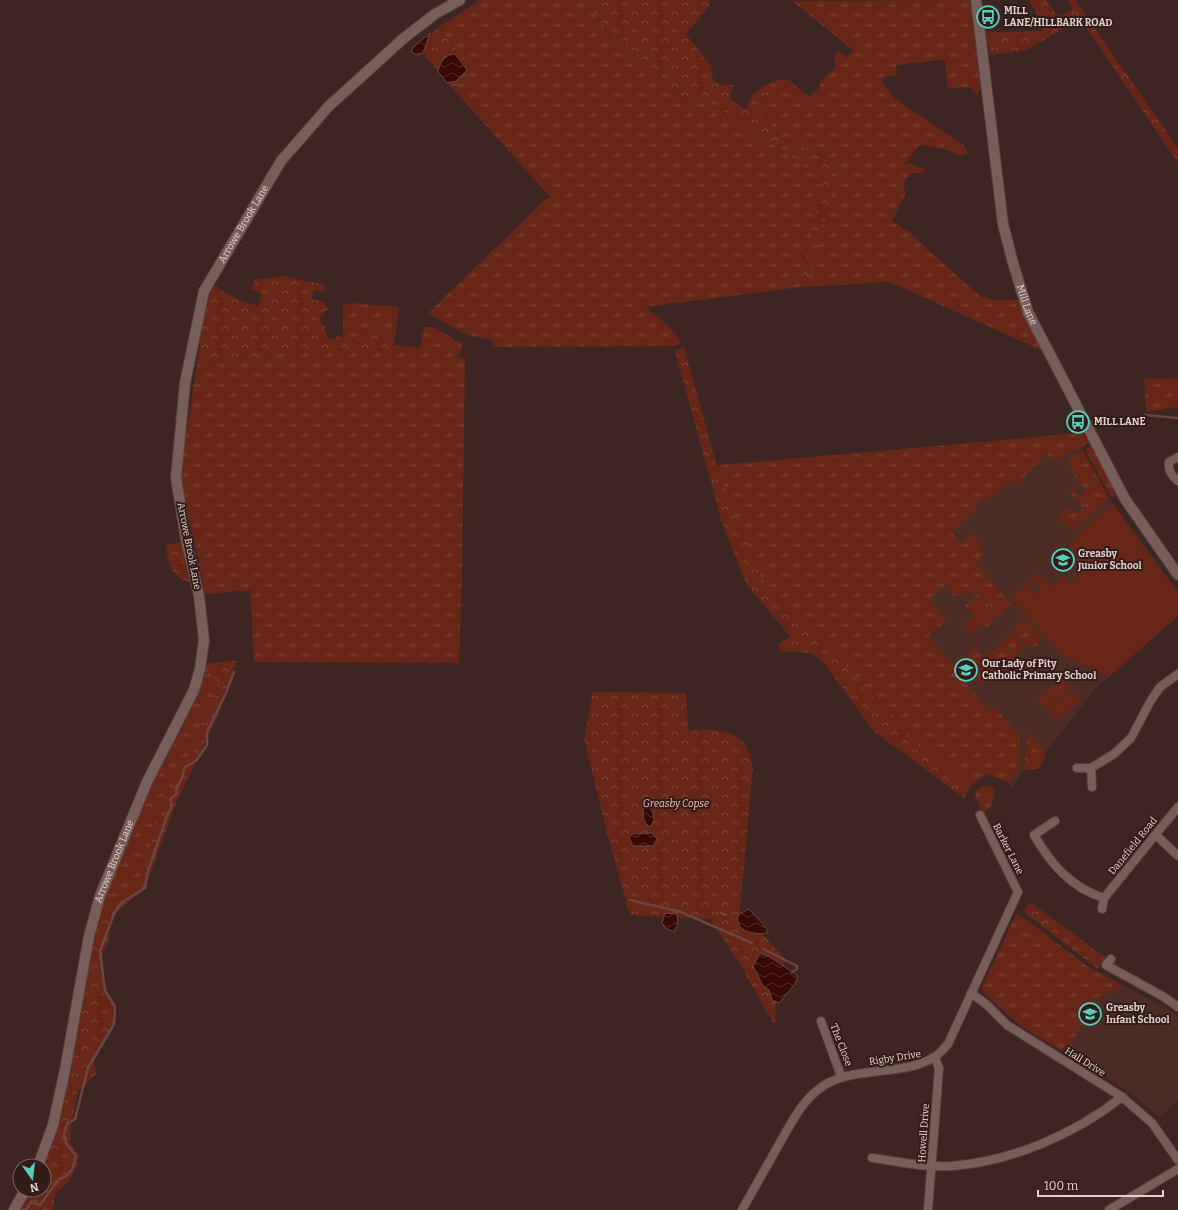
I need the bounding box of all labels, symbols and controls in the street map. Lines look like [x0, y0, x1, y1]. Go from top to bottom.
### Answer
bus stop icon: MILL LANE/HILLBARK ROAD [975, 4, 1001, 30]
place label: MILL LANE/HILLBARK ROAD [1004, 5, 1112, 29]
street label: Arrowe Brook Lane [216, 183, 271, 265]
street label: Mill Lane [1014, 283, 1040, 327]
bus stop icon: MILL LANE [1065, 409, 1091, 435]
place label: MILL LANE [1094, 416, 1146, 428]
street label: Arrowe Brook Lane [175, 501, 203, 591]
school or university icon: Greasby Junior School [1050, 547, 1076, 573]
place label: Greasby Junior School [1077, 548, 1142, 572]
school or university icon: Our Lady of Pity Catholic Primary School [953, 657, 979, 683]
place label: Our Lady of Pity Catholic Primary School [982, 658, 1096, 682]
park label: Greasby Copse [643, 798, 709, 810]
street label: Danefield Road [1106, 815, 1160, 877]
street label: Arrowe Brook Lane [92, 818, 137, 904]
street label: Barker Lane [990, 821, 1026, 877]
school or university icon: Greasby Infant School [1077, 1001, 1103, 1027]
place label: Greasby Infant School [1106, 1002, 1170, 1026]
street label: The Close [827, 1022, 855, 1068]
street label: Hall Drive [1062, 1045, 1108, 1079]
street label: Rigby Drive [868, 1048, 922, 1068]
street label: Howell Drive [916, 1103, 932, 1163]
north arrow [12, 1158, 52, 1198]
scale bar [1038, 1172, 1163, 1198]
text: 100 m [1044, 1179, 1079, 1193]
text: N [28, 1180, 40, 1195]

